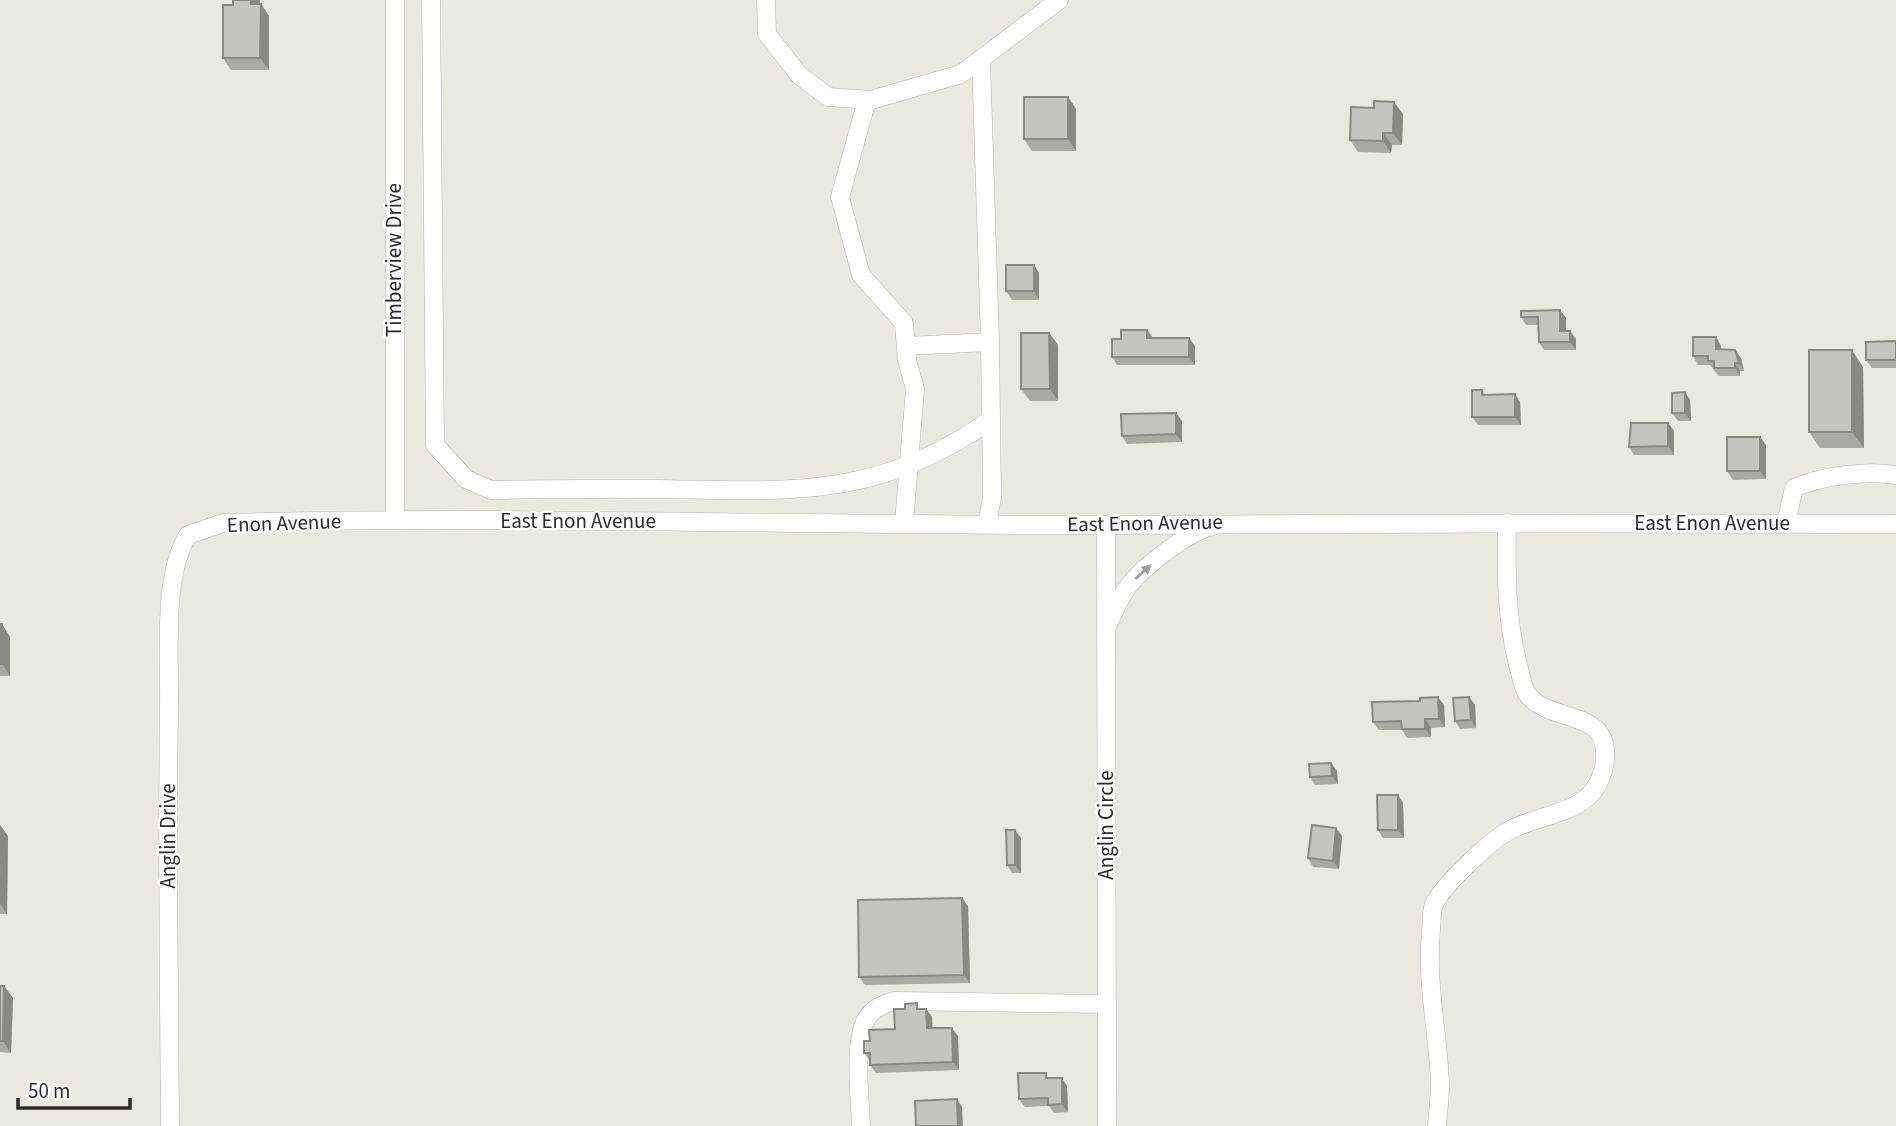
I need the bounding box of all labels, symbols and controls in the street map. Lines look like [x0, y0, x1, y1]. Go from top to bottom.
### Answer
street label: Timberview Drive [379, 183, 409, 337]
street label: Enon Avenue [226, 506, 342, 540]
street label: East Enon Avenue [500, 506, 656, 536]
street label: East Enon Avenue [1067, 507, 1223, 539]
street label: East Enon Avenue [1634, 508, 1790, 538]
one-way arrow [1134, 565, 1151, 581]
street label: Anglin Circle [1091, 770, 1121, 880]
street label: Anglin Drive [153, 783, 183, 889]
scale bar [18, 1066, 130, 1110]
text: 50 m [28, 1076, 70, 1106]

